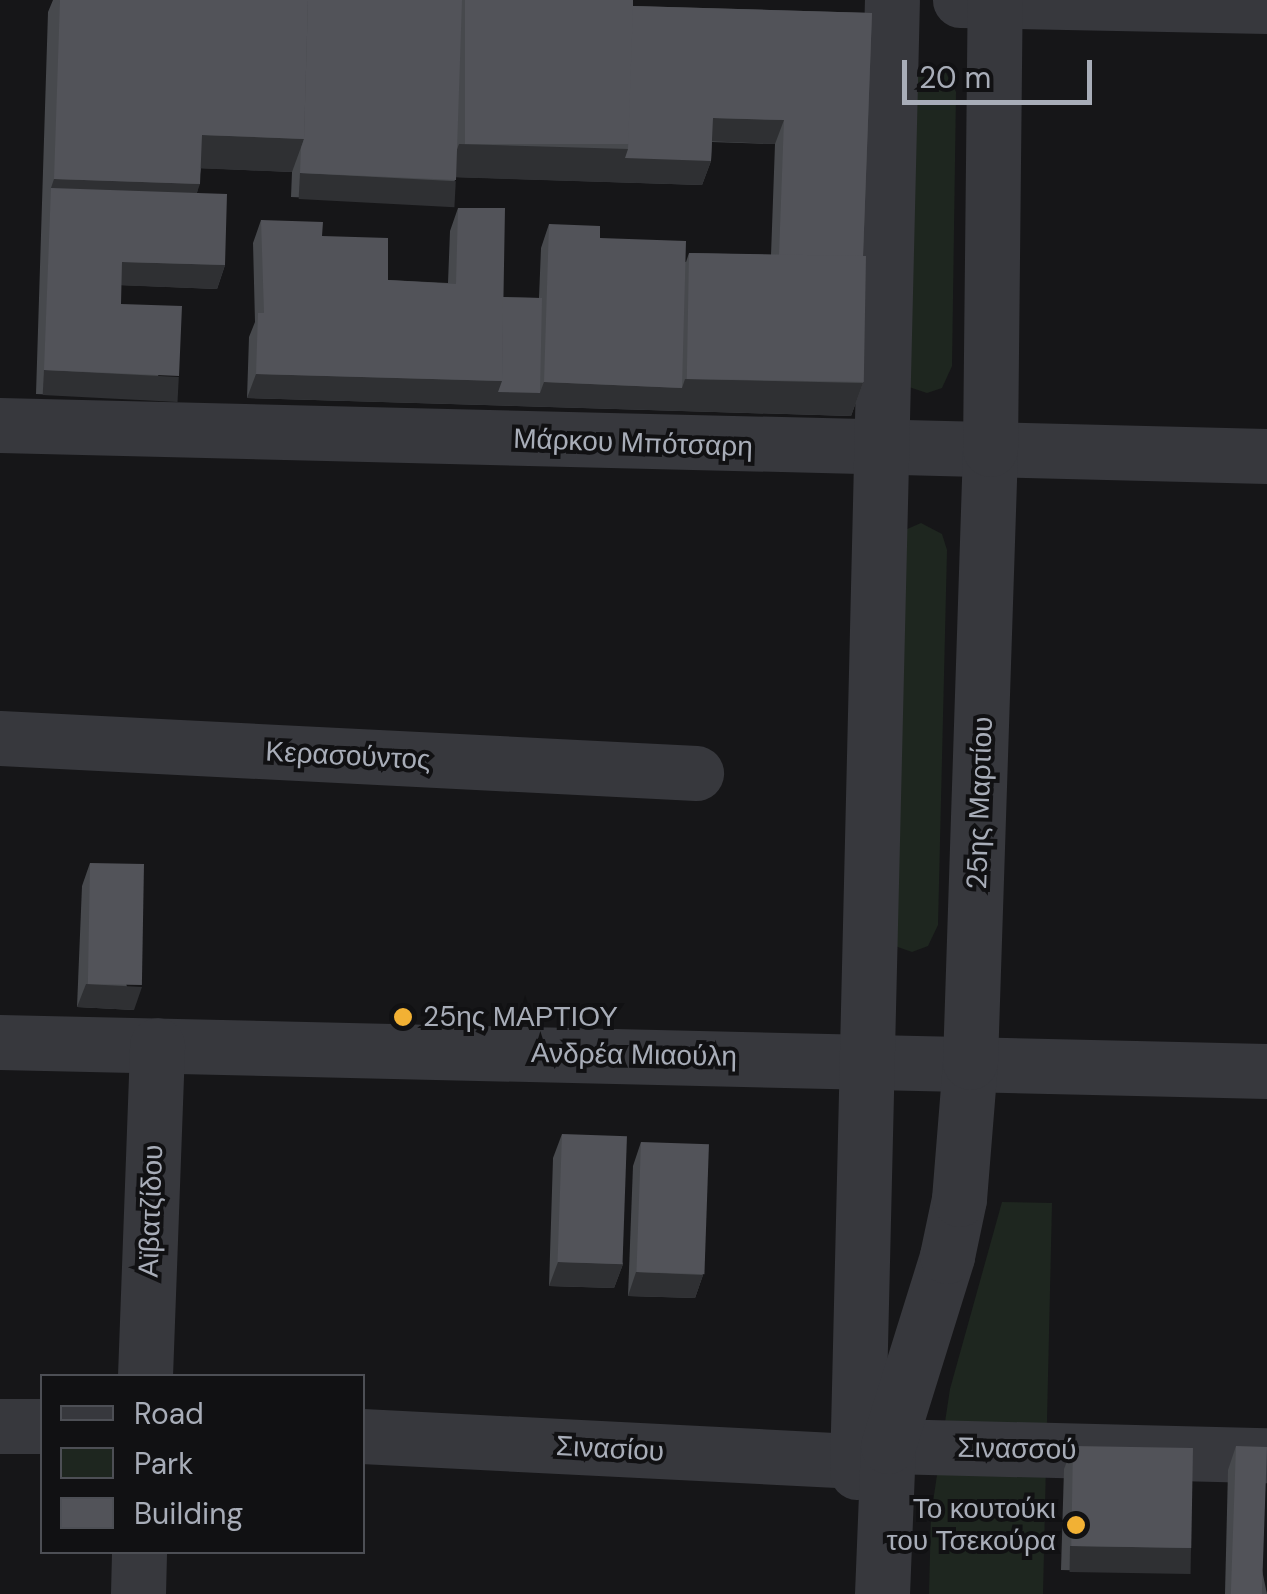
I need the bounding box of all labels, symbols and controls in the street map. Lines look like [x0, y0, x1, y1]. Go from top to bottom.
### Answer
scale bar [907, 40, 1097, 102]
text: 20 m [919, 58, 991, 97]
street label: Μάρκου Μπότσαρη [513, 422, 753, 464]
street label: 25ης Μαρτίου [960, 716, 1000, 890]
street label: Κερασούντος [265, 735, 431, 777]
place label: 25ης ΜΑΡΤΙΟΥ [423, 1000, 618, 1034]
marker: 25ης ΜΑΡΤΙΟΥ [392, 1006, 414, 1028]
street label: Ανδρέα Μιαούλη [531, 1036, 737, 1074]
street label: Αϊβατζίδου [132, 1144, 170, 1278]
legend [40, 1374, 365, 1554]
text: Road [134, 1394, 204, 1433]
street label: Σινασίου [555, 1429, 665, 1469]
street label: Σινασσού [957, 1431, 1077, 1467]
text: Park [134, 1444, 193, 1483]
place label: Το κουτούκι του Τσεκούρα [887, 1492, 1056, 1558]
text: Building [134, 1494, 243, 1533]
marker: Το κουτούκι του Τσεκούρα [1065, 1514, 1087, 1536]

